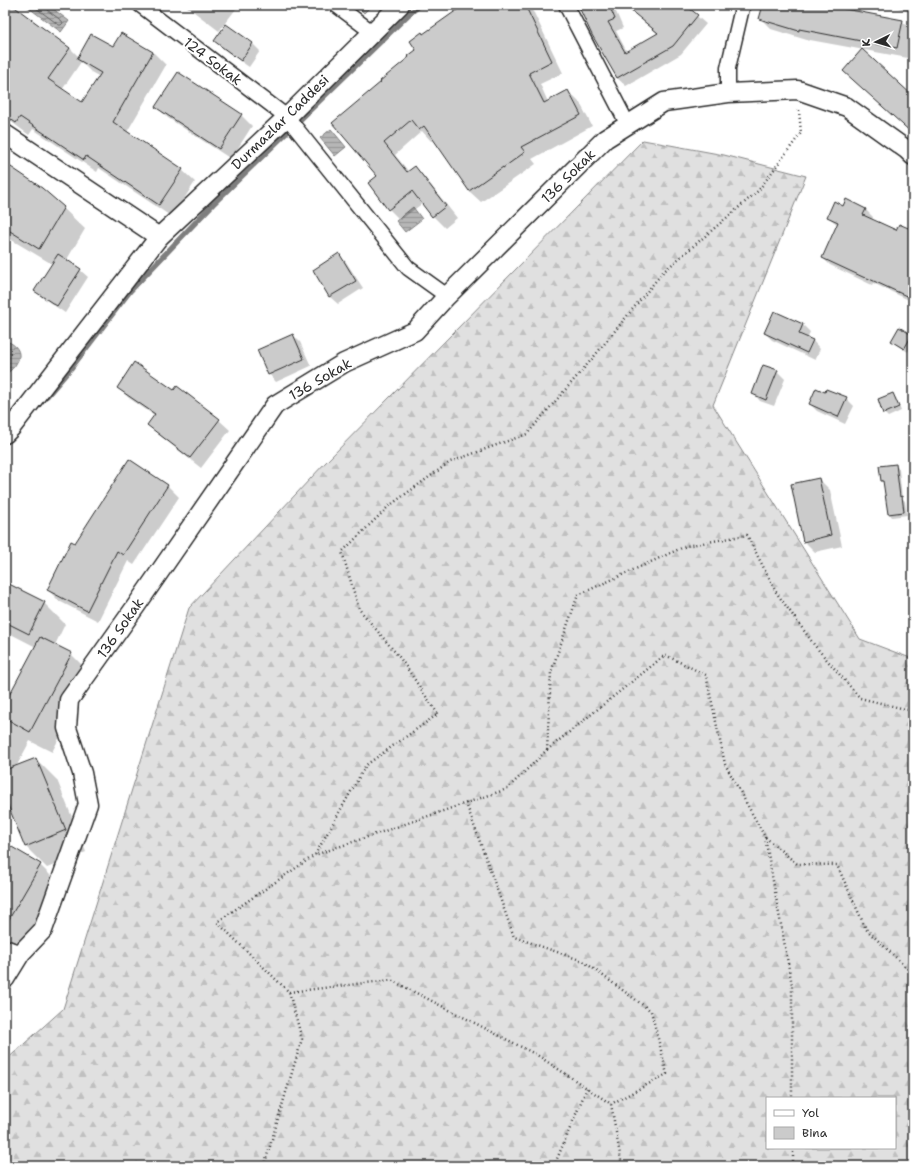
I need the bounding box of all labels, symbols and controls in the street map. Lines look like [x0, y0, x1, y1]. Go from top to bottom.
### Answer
north arrow [856, 22, 896, 62]
street label: 124 Sokak [180, 33, 246, 89]
text: K [859, 38, 874, 47]
street label: Durmazlar Caddesi [227, 71, 333, 173]
street label: 136 Sokak [537, 145, 599, 207]
street label: 136 Sokak [285, 354, 355, 404]
street label: 136 Sokak [93, 594, 147, 662]
legend [766, 1097, 896, 1149]
text: Yol [802, 1105, 819, 1121]
text: Bina [802, 1125, 828, 1141]

